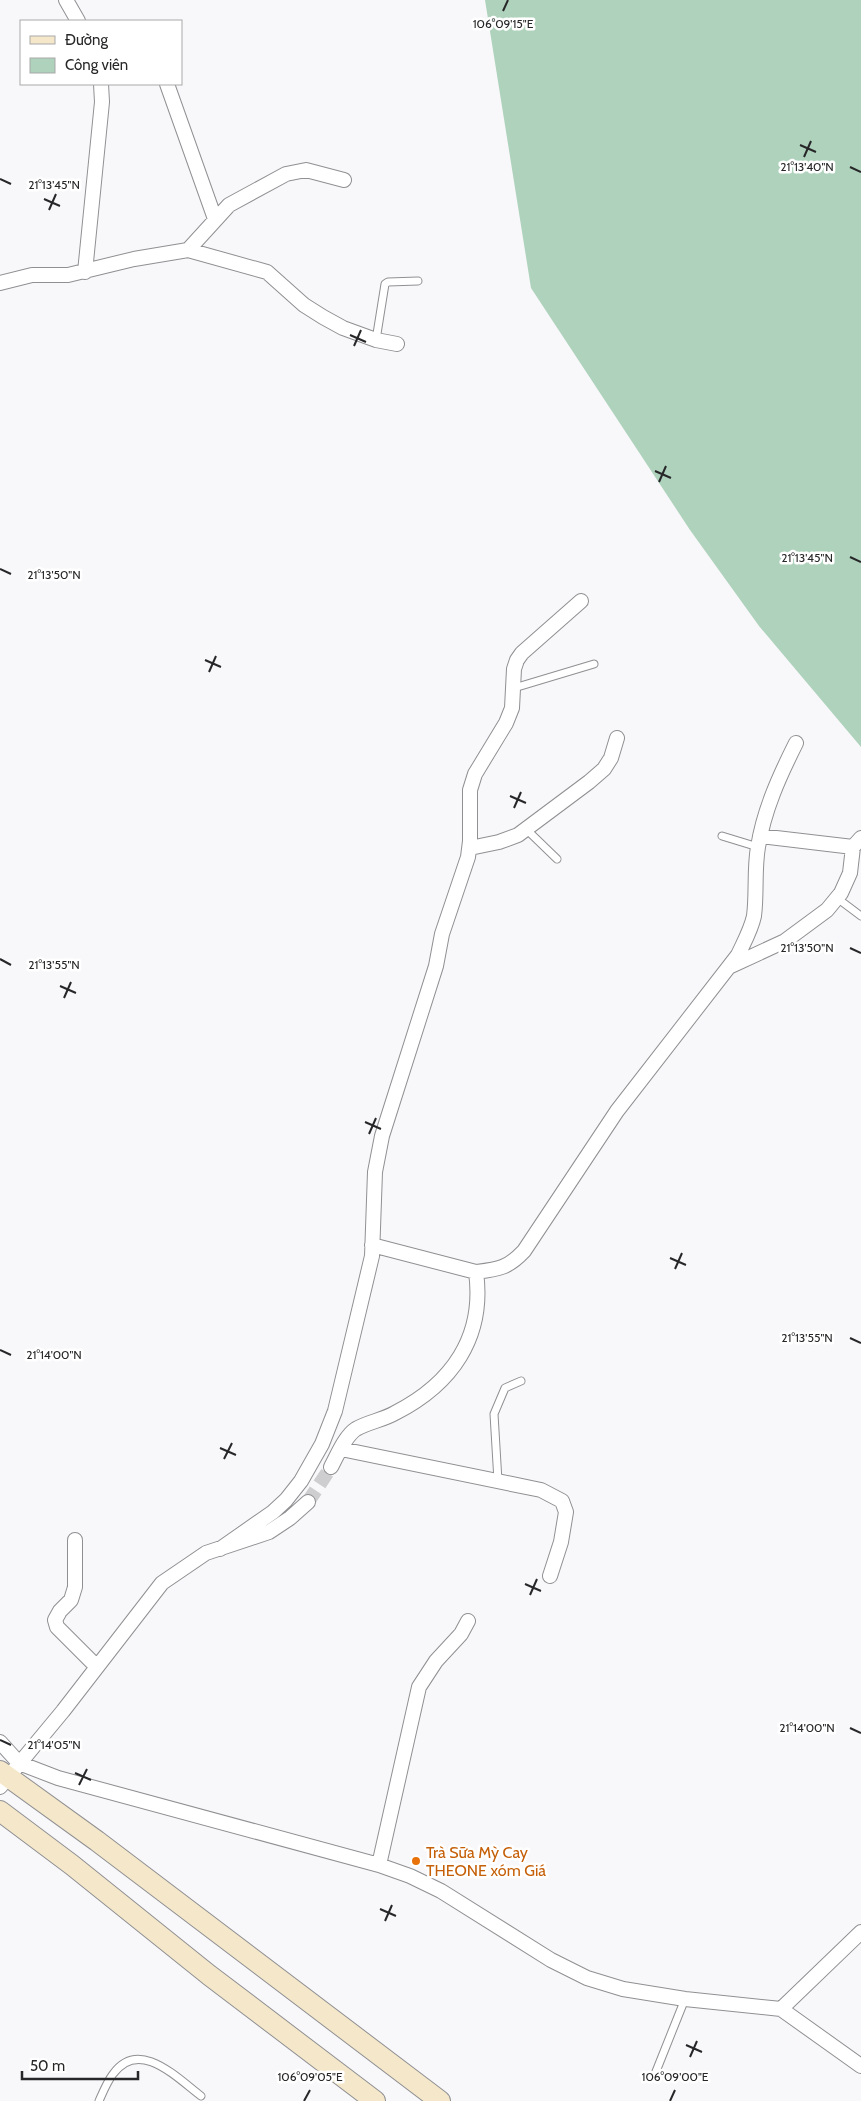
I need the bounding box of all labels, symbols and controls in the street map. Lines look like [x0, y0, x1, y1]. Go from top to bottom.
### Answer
text: 106°09'15"E [473, 16, 534, 31]
legend [20, 20, 182, 85]
text: Đường [65, 31, 108, 49]
text: Công viên [65, 56, 128, 74]
text: 21°13'40"N [780, 159, 834, 174]
text: 21°13'45"N [28, 177, 80, 192]
text: 21°13'45"N [781, 550, 833, 565]
text: 21°13'50"N [27, 567, 81, 582]
text: 21°13'50"N [780, 940, 834, 955]
text: 21°13'55"N [28, 957, 80, 972]
text: 21°13'55"N [781, 1330, 833, 1345]
text: 21°14'00"N [26, 1347, 82, 1362]
text: 21°14'00"N [779, 1720, 835, 1735]
text: 21°14'05"N [27, 1737, 81, 1752]
place label: Trà Sữa Mỳ Cay THEONE xóm Giá [426, 1843, 546, 1880]
marker: Trà Sữa Mỳ Cay THEONE xóm Giá [410, 1855, 422, 1867]
scale bar [22, 2048, 139, 2080]
text: 50 m [30, 2057, 65, 2075]
text: 106°09'05"E [277, 2069, 343, 2084]
text: 106°09'00"E [642, 2069, 709, 2084]

